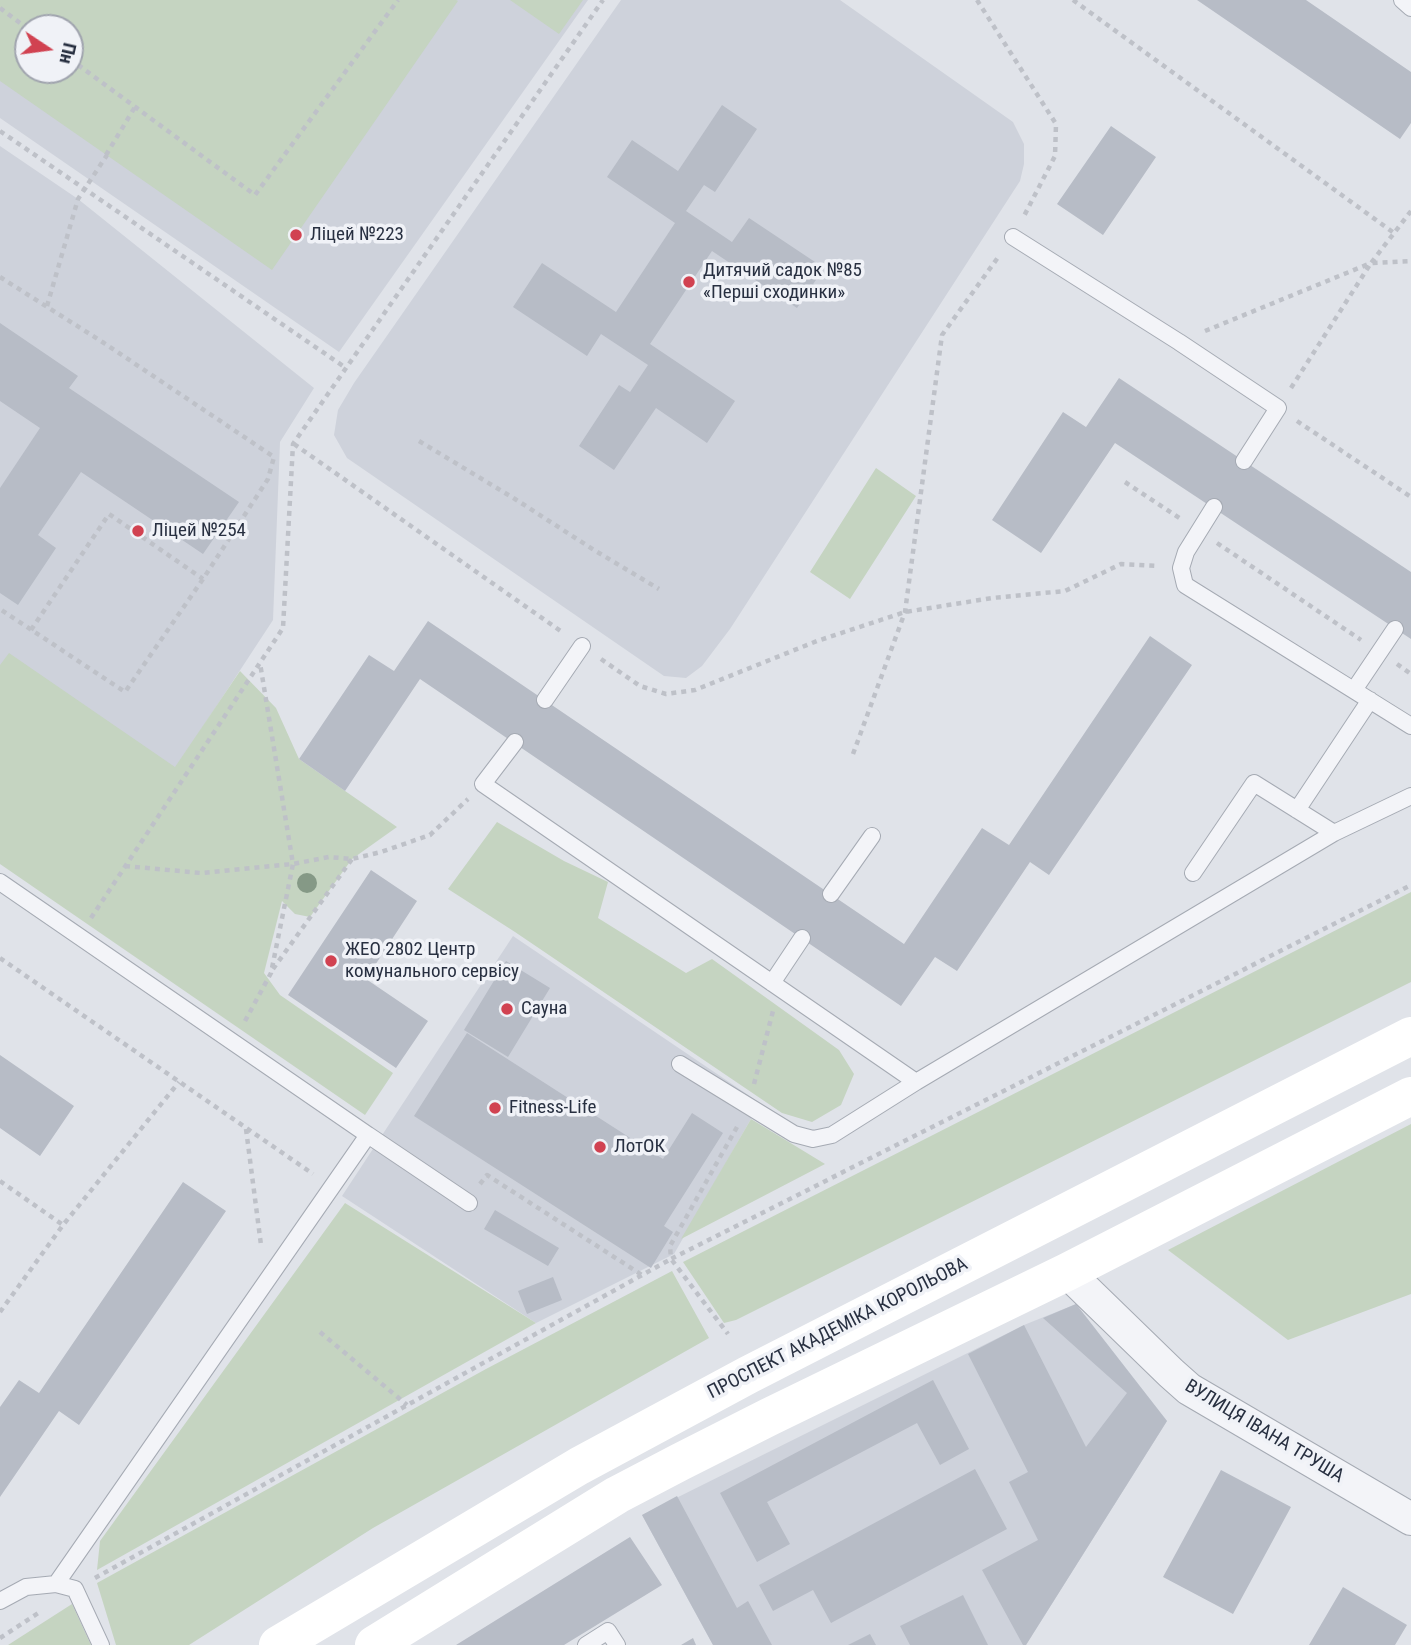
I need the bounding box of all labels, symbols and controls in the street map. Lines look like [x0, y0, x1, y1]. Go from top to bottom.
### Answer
north arrow [14, 14, 84, 84]
text: Пн [54, 40, 82, 66]
place label: Ліцей №223 [310, 224, 404, 246]
marker: Ліцей №223 [288, 227, 304, 243]
place label: Дитячий садок №85 «Перші сходинки» [703, 260, 862, 304]
marker: Дитячий садок №85 «Перші сходинки» [681, 274, 697, 290]
place label: Ліцей №254 [152, 520, 246, 542]
marker: Ліцей №254 [130, 523, 146, 539]
place label: ЖЕО 2802 Центр комунального сервісу [345, 939, 519, 983]
marker: ЖЕО 2802 Центр комунального сервісу [323, 953, 339, 969]
place label: Сауна [521, 998, 567, 1020]
marker: Сауна [499, 1001, 515, 1017]
place label: Fitness-Life [509, 1097, 596, 1119]
marker: Fitness-Life [487, 1100, 503, 1116]
place label: ЛотОК [614, 1136, 665, 1158]
marker: ЛотОК [592, 1139, 608, 1155]
street label: ПРОСПЕКТ АКАДЕМІКА КОРОЛЬОВА [704, 1253, 972, 1405]
street label: ВУЛИЦЯ ІВАНА ТРУША [1180, 1375, 1348, 1489]

